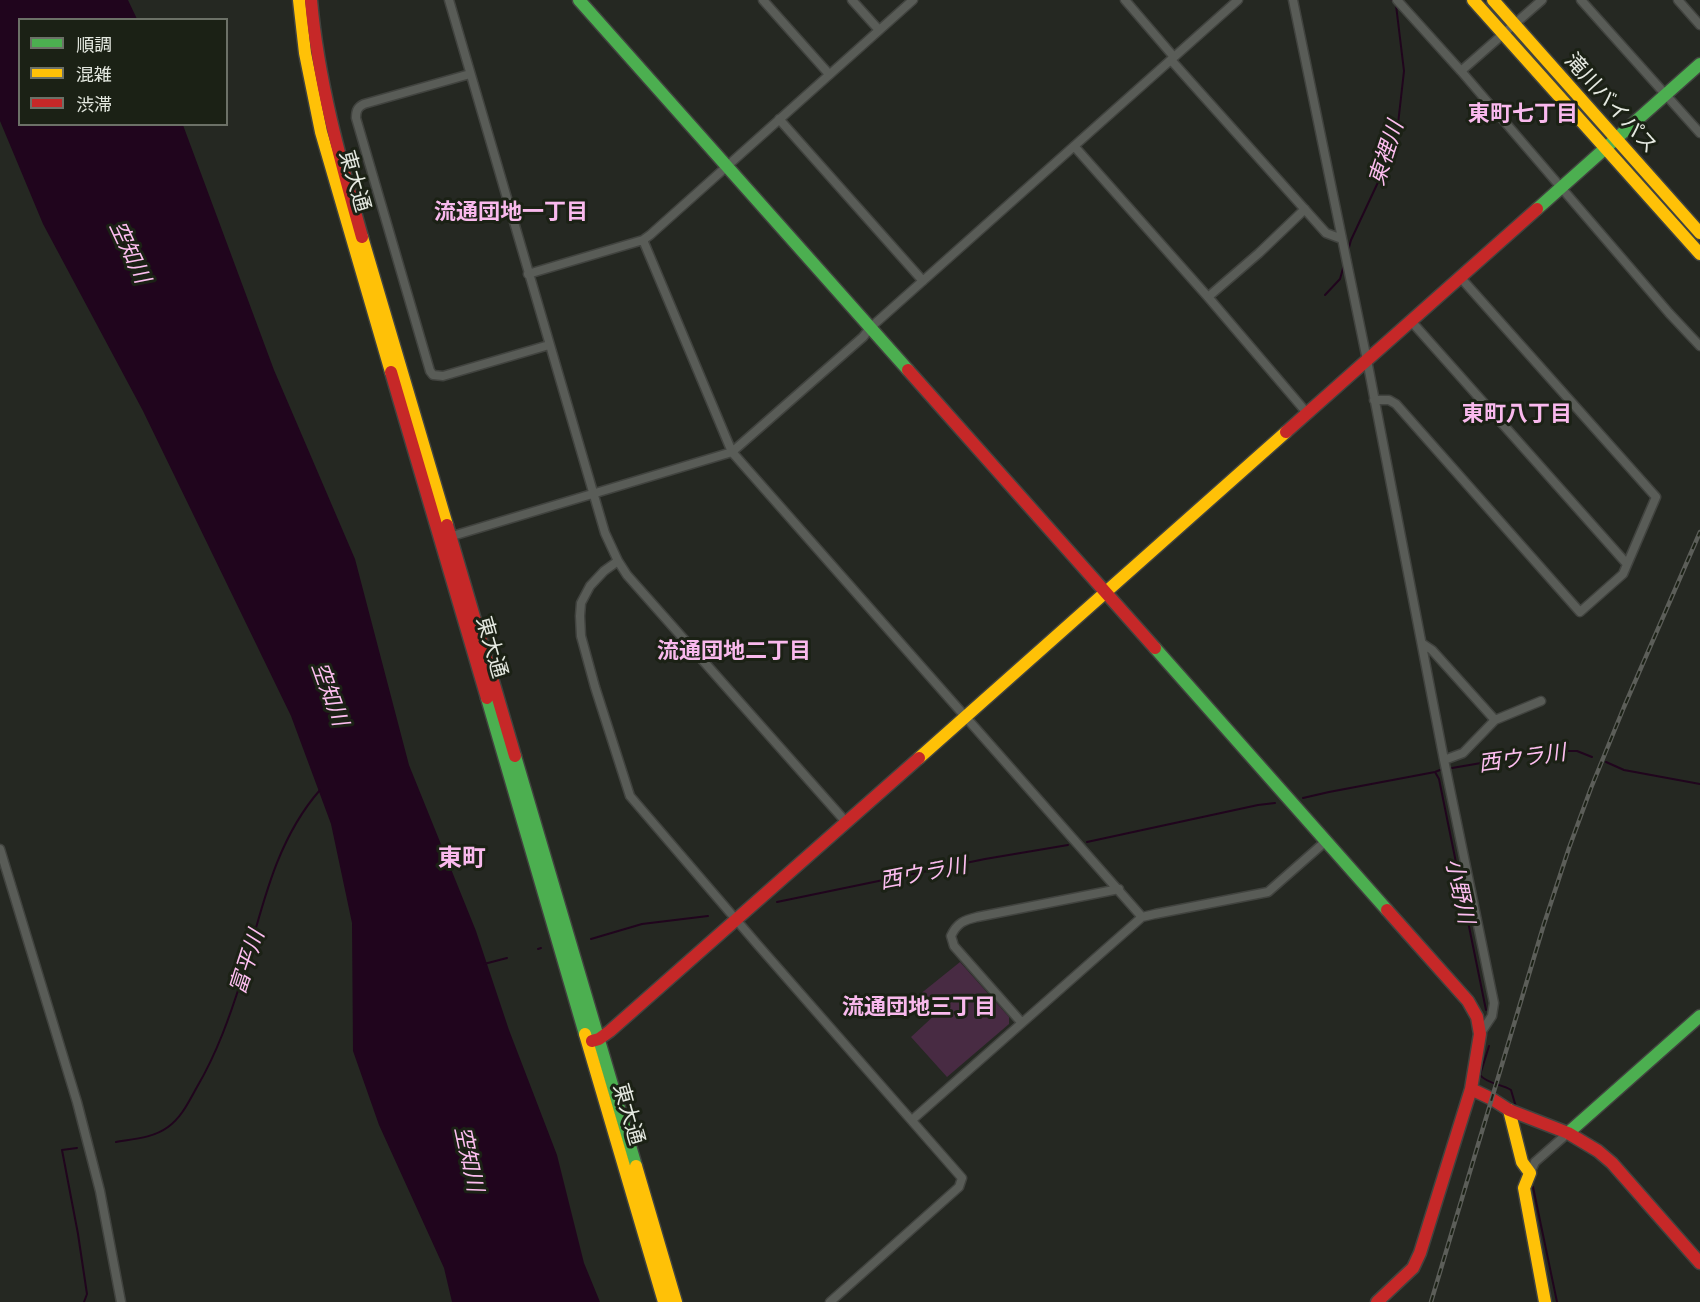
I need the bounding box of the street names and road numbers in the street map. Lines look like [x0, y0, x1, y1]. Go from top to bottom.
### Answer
street label: 滝川バイパス [1559, 48, 1663, 158]
street label: 東大通 [334, 147, 376, 215]
street label: 東大通 [471, 613, 513, 681]
street label: 東大通 [608, 1080, 650, 1148]

